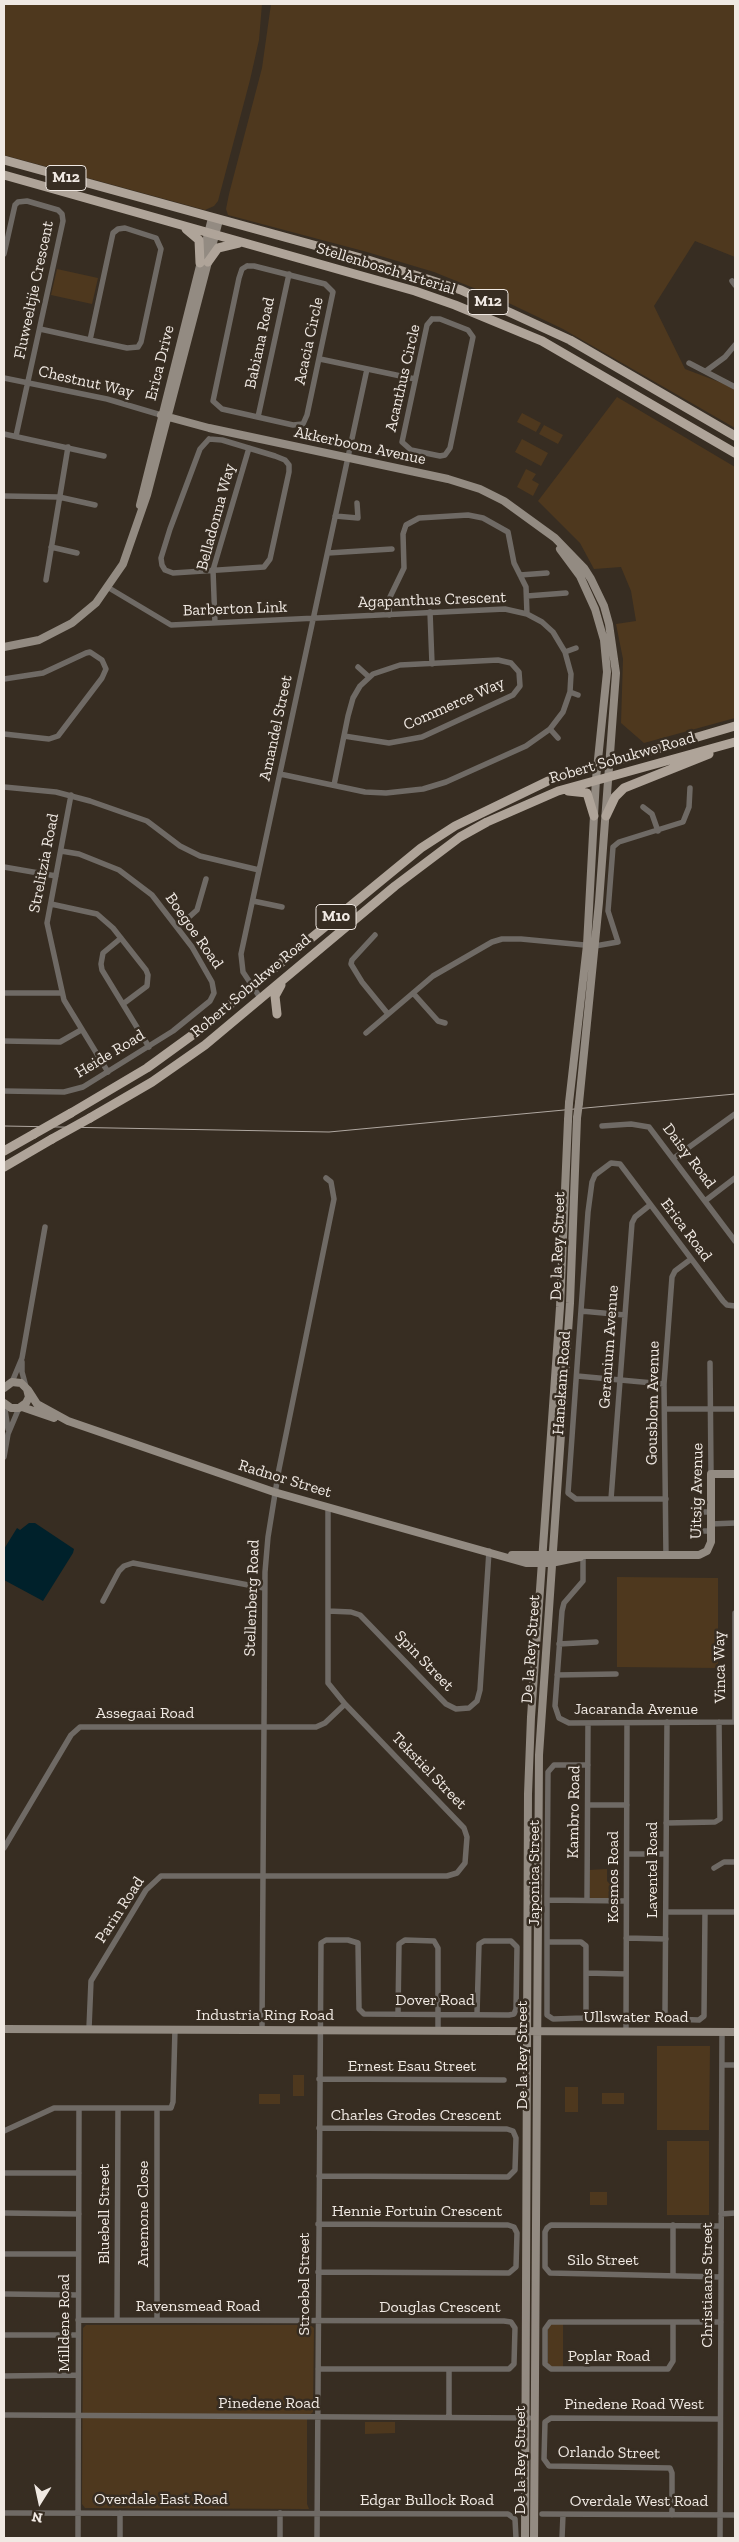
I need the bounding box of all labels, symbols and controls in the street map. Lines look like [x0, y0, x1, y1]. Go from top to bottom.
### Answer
road number: M12 [46, 166, 86, 190]
street label: Fluweeltjie Crescent [10, 219, 58, 361]
street label: Stellenbosch Arterial [314, 239, 458, 299]
road number: M12 [468, 290, 508, 314]
street label: Babiana Road [241, 295, 279, 391]
street label: Acacia Circle [290, 295, 328, 387]
street label: Acanthus Circle [381, 322, 425, 434]
street label: Erica Drive [141, 323, 179, 403]
street label: Chestnut Way [36, 362, 136, 402]
street label: Akkerboom Avenue [292, 423, 428, 469]
street label: Belladonna Way [193, 461, 239, 573]
street label: Agapanthus Crescent [357, 588, 507, 612]
street label: Barberton Link [182, 598, 288, 620]
street label: Amandel Street [255, 673, 297, 783]
street label: Commerce Way [400, 673, 508, 735]
street label: Robert Sobukwe Road [547, 728, 697, 788]
street label: Strelitzia Road [25, 812, 63, 914]
street label: Boegoe Road [161, 889, 227, 973]
road number: M10 [316, 904, 356, 930]
street label: Robert Sobukwe Road [187, 930, 315, 1042]
street label: Heide Road [72, 1026, 148, 1082]
street label: Daisy Road [658, 1120, 720, 1192]
street label: De la Rey Street [547, 1191, 569, 1301]
street label: Erica Road [656, 1195, 716, 1265]
street label: Geranium Avenue [595, 1285, 623, 1409]
street label: Hanekam Road [549, 1330, 575, 1436]
street label: Gousblom Avenue [642, 1341, 664, 1465]
street label: Uitsig Avenue [687, 1443, 707, 1539]
street label: Radnor Street [236, 1456, 334, 1502]
street label: Stellenberg Road [240, 1539, 264, 1657]
street label: De la Rey Street [518, 1594, 544, 1704]
street label: Spin Street [390, 1627, 458, 1695]
street label: Vinca Way [710, 1631, 730, 1703]
street label: Jacaranda Avenue [574, 1699, 698, 1719]
street label: Assegaai Road [96, 1703, 194, 1723]
street label: Tekstiel Street [387, 1728, 471, 1814]
street label: Kambro Road [564, 1765, 584, 1859]
street label: Japonica Street [524, 1820, 544, 1926]
street label: Laventel Road [642, 1822, 662, 1918]
street label: Kosmos Road [603, 1831, 623, 1923]
street label: Parin Road [91, 1873, 149, 1947]
street label: Dover Road [395, 1990, 475, 2010]
street label: De la Rey Street [512, 2001, 532, 2109]
street label: Industria Ring Road [196, 2005, 334, 2025]
street label: Ullswater Road [583, 2007, 689, 2027]
street label: Ernest Esau Street [348, 2056, 476, 2076]
street label: Charles Grodes Crescent [331, 2105, 501, 2125]
street label: Anemone Close [133, 2161, 153, 2267]
street label: Bluebell Street [94, 2164, 114, 2264]
street label: Hennie Fortuin Crescent [332, 2201, 502, 2221]
street label: Christiaans Street [697, 2222, 717, 2348]
street label: Stroebel Street [294, 2232, 314, 2336]
street label: Silo Street [567, 2250, 639, 2270]
street label: Milldene Road [54, 2274, 74, 2372]
street label: Ravensmead Road [136, 2296, 260, 2316]
street label: Douglas Crescent [379, 2297, 501, 2317]
street label: Poplar Road [568, 2346, 650, 2366]
street label: Pinedene Road [218, 2393, 320, 2413]
street label: Pinedene Road West [564, 2394, 704, 2414]
street label: De la Rey Street [510, 2406, 530, 2514]
street label: Orlando Street [558, 2443, 660, 2463]
north arrow [15, 2477, 65, 2527]
street label: Overdale East Road [94, 2489, 228, 2509]
street label: Edgar Bullock Road [360, 2490, 494, 2510]
street label: Overdale West Road [570, 2491, 708, 2511]
text: N [31, 2508, 44, 2527]

